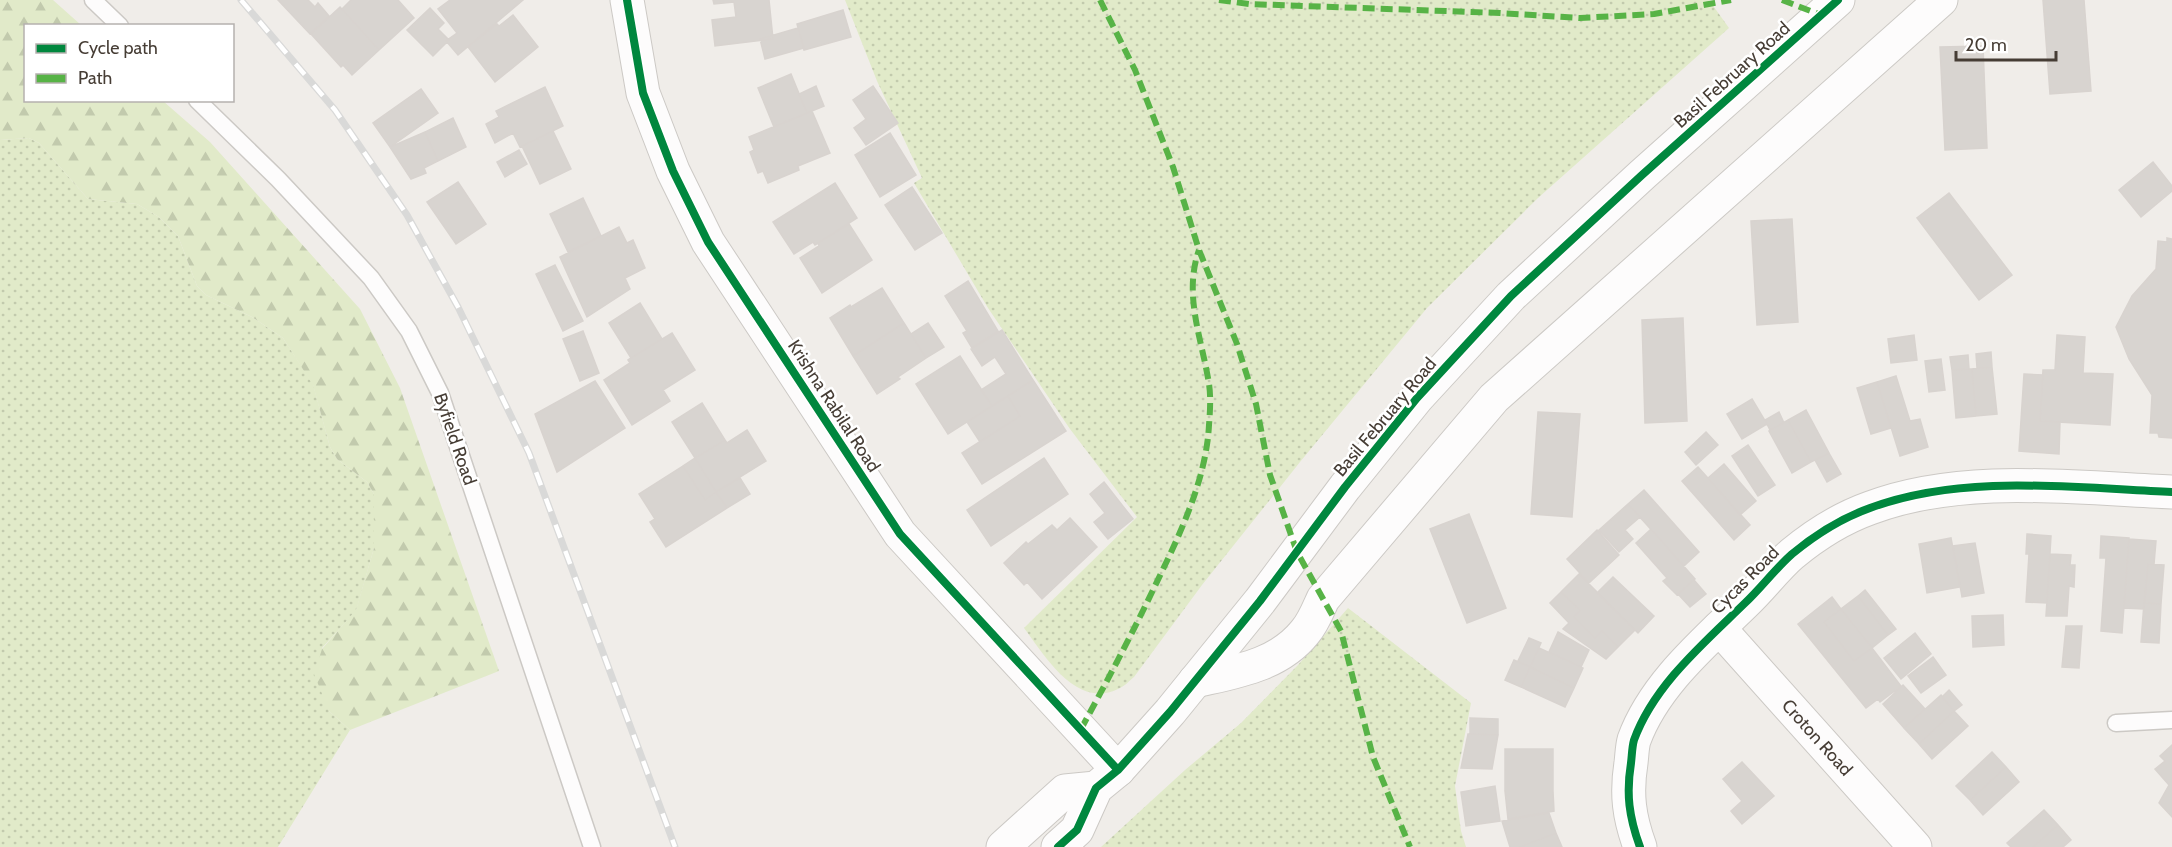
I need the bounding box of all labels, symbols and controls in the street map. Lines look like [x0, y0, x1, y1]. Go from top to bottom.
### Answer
street label: Basil February Road [1669, 17, 1795, 133]
legend [24, 24, 234, 102]
scale bar [1956, 24, 2056, 62]
text: 20 m [1965, 34, 2007, 56]
text: Cycle path [78, 37, 158, 59]
text: Path [78, 67, 112, 89]
street label: Krishna Rabilal Road [783, 336, 885, 476]
street label: Basil February Road [1329, 353, 1441, 481]
street label: Byfield Road [429, 390, 481, 488]
street label: Cycas Road [1706, 541, 1784, 619]
street label: Croton Road [1777, 695, 1857, 780]

